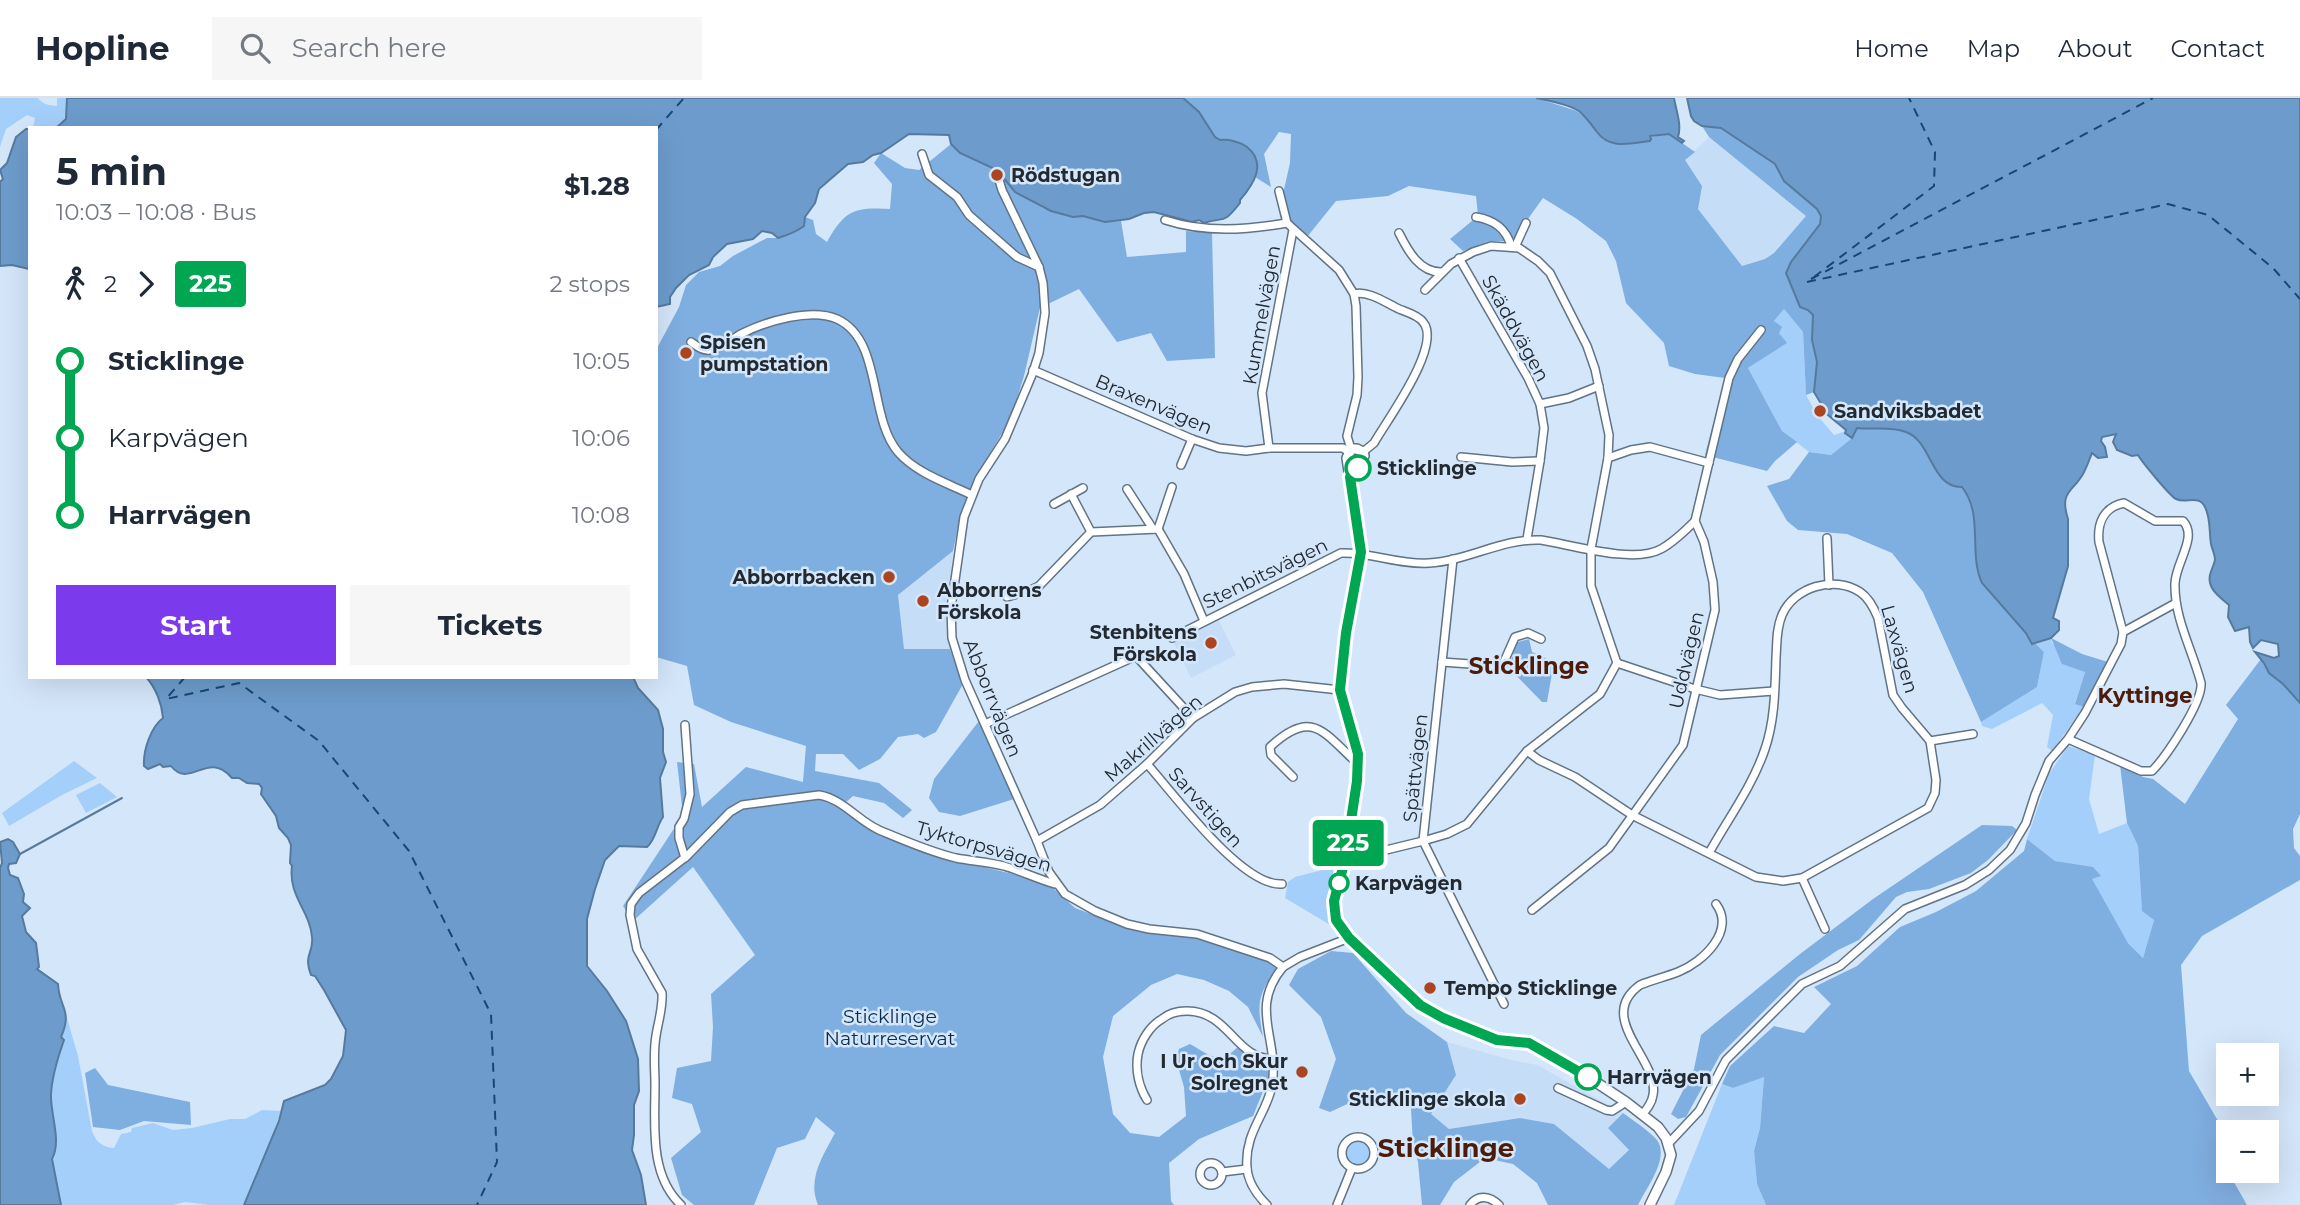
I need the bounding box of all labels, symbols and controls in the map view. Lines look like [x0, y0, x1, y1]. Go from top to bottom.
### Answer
search box [212, 17, 702, 80]
text: Hopline [35, 28, 170, 68]
icon: search [236, 29, 274, 67]
text: Search here [292, 32, 446, 64]
text: Home [1854, 34, 1929, 63]
text: Map [1967, 34, 2020, 63]
text: About [2058, 34, 2132, 63]
text: Contact [2170, 34, 2265, 63]
text: 5 min [56, 148, 167, 195]
place label: Rödstugan [1011, 164, 1120, 187]
marker: Rödstugan [989, 167, 1005, 183]
text: $1.28 [564, 170, 630, 202]
text: 10:03 – 10:08 · Bus [56, 198, 256, 226]
street label: Kummelvägen [1238, 244, 1285, 387]
icon: walk [56, 265, 94, 303]
icon: forward [127, 265, 165, 303]
text: 225 [189, 269, 232, 298]
text: 2 [104, 270, 117, 298]
text: 2 stops [550, 270, 630, 298]
street label: Skäddvägen [1477, 271, 1554, 386]
place label: Spisen pumpstation [700, 331, 829, 376]
text: Sticklinge [108, 345, 244, 377]
marker: Spisen pumpstation [678, 345, 694, 361]
text: 10:05 [573, 347, 630, 375]
street label: Braxenvägen [1092, 369, 1216, 439]
place label: Sandviksbadet [1834, 400, 1982, 423]
marker: Sandviksbadet [1812, 403, 1828, 419]
text: Karpvägen [108, 422, 249, 454]
text: 10:06 [572, 424, 630, 452]
marker: Sticklinge [1345, 455, 1371, 481]
place label: Sticklinge [1377, 457, 1477, 480]
text: Harrvägen [108, 499, 251, 531]
text: 10:08 [572, 501, 630, 529]
street label: Stenbitsvägen [1199, 533, 1332, 614]
place label: Abborrbacken [732, 566, 875, 589]
marker: Abborrbacken [881, 569, 897, 585]
place label: Abborrens Förskola [936, 579, 1042, 624]
button: Start [56, 585, 336, 665]
button: Tickets [350, 585, 630, 665]
marker: Abborrens Förskola [915, 593, 931, 609]
street label: Laxvägen [1876, 602, 1923, 696]
street label: Uddvägen [1664, 609, 1709, 711]
place label: Stenbitens Förskola [1090, 621, 1197, 666]
marker: Stenbitens Förskola [1203, 635, 1219, 651]
street label: Abborrvägen [958, 636, 1027, 761]
district label: Sticklinge [1469, 652, 1589, 680]
district label: Kyttinge [2097, 683, 2193, 708]
street label: Makrillvägen [1100, 690, 1207, 787]
street label: Spättvägen [1398, 713, 1433, 824]
street label: Sarvstigen [1163, 762, 1248, 852]
street label: Tyktorpsvägen [914, 816, 1054, 877]
line badge: 225 [1308, 820, 1388, 866]
text: 225 [1327, 828, 1369, 857]
place label: Karpvägen [1355, 872, 1463, 895]
marker: Karpvägen [1329, 873, 1349, 893]
place label: Tempo Sticklinge [1444, 977, 1617, 1000]
marker: Tempo Sticklinge [1422, 980, 1438, 996]
park label: Sticklinge Naturreservat [825, 1005, 956, 1050]
map controls [2216, 1043, 2279, 1183]
button: + [2216, 1043, 2279, 1106]
place label: I Ur och Skur Solregnet [1160, 1050, 1288, 1095]
marker: I Ur och Skur Solregnet [1294, 1064, 1310, 1080]
marker: Harrvägen [1575, 1064, 1601, 1090]
place label: Harrvägen [1607, 1066, 1712, 1089]
place label: Sticklinge skola [1349, 1088, 1506, 1111]
marker: Sticklinge skola [1512, 1091, 1528, 1107]
button: − [2216, 1120, 2279, 1183]
district label: Sticklinge [1378, 1132, 1514, 1164]

